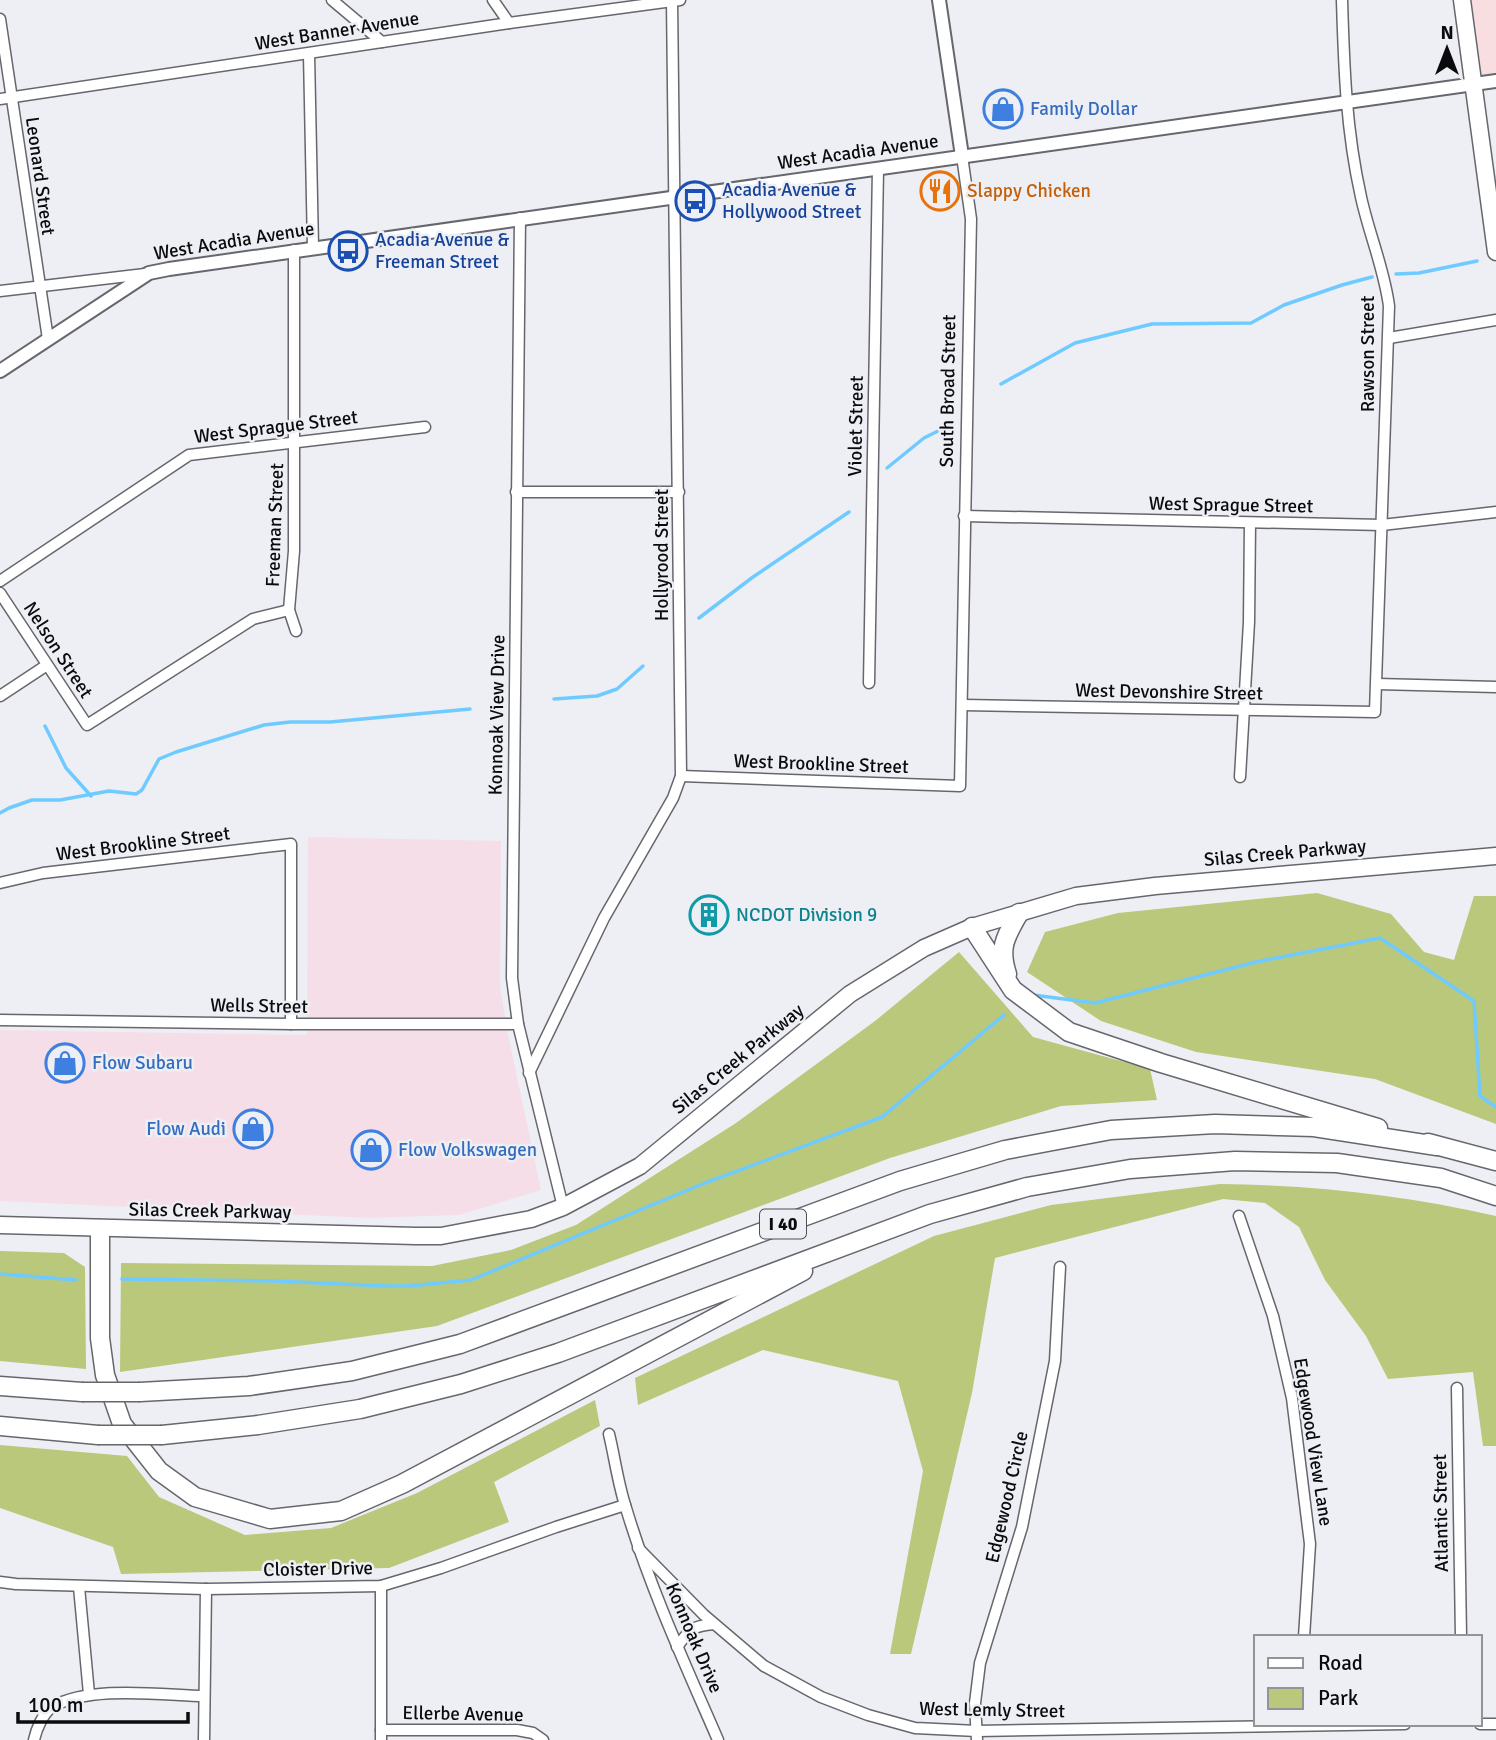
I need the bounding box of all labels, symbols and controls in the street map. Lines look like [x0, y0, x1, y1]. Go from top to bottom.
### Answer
street label: West Banner Avenue [253, 6, 421, 56]
north arrow [1412, 14, 1482, 84]
text: N [1440, 21, 1454, 45]
shop icon: Family Dollar [982, 88, 1024, 130]
place label: Family Dollar [1030, 97, 1137, 121]
street label: Leonard Street [20, 115, 60, 237]
street label: West Acadia Avenue [776, 129, 940, 175]
restaurant icon: Slappy Chicken [919, 170, 961, 212]
place label: Acadia Avenue & Hollywood Street [722, 178, 862, 224]
place label: Slappy Chicken [967, 179, 1091, 203]
bus stop icon: Acadia Avenue & Hollywood Street [674, 180, 716, 222]
street label: West Acadia Avenue [152, 216, 316, 266]
place label: Acadia Avenue & Freeman Street [375, 228, 510, 274]
bus stop icon: Acadia Avenue & Freeman Street [327, 230, 369, 272]
street label: Rawson Street [1356, 295, 1380, 412]
street label: South Broad Street [935, 314, 961, 468]
street label: Violet Street [843, 375, 869, 477]
street label: West Sprague Street [193, 405, 360, 449]
street label: Freeman Street [261, 462, 289, 587]
street label: Hollyrood Street [650, 488, 674, 621]
street label: West Sprague Street [1148, 492, 1314, 518]
street label: Nelson Street [18, 597, 98, 703]
street label: Konnoak View Drive [484, 635, 510, 795]
street label: West Devonshire Street [1075, 678, 1264, 706]
street label: West Brookline Street [733, 749, 909, 779]
street label: West Brookline Street [55, 821, 232, 867]
street label: Silas Creek Parkway [1203, 834, 1367, 872]
building icon: NCDOT Division 9 [688, 894, 730, 936]
place label: NCDOT Division 9 [736, 903, 877, 927]
street label: Wells Street [210, 993, 308, 1019]
street label: Silas Creek Parkway [667, 998, 809, 1120]
shop icon: Flow Subaru [44, 1042, 86, 1084]
place label: Flow Subaru [92, 1051, 193, 1075]
shop icon: Flow Audi [232, 1108, 274, 1150]
place label: Flow Audi [146, 1117, 226, 1141]
shop icon: Flow Volkswagen [350, 1129, 392, 1171]
place label: Flow Volkswagen [398, 1138, 537, 1162]
street label: Silas Creek Parkway [128, 1198, 292, 1224]
road number: I 40 [760, 1210, 806, 1238]
street label: Edgewood View Lane [1288, 1356, 1338, 1528]
street label: Edgewood Circle [980, 1429, 1034, 1565]
street label: Atlantic Street [1428, 1453, 1454, 1572]
street label: Cloister Drive [263, 1556, 373, 1582]
street label: Konnoak Drive [660, 1579, 728, 1697]
legend [1254, 1635, 1482, 1726]
text: Road [1318, 1650, 1363, 1676]
scale bar [18, 1680, 187, 1724]
text: Park [1318, 1685, 1359, 1711]
text: 100 m [28, 1692, 83, 1718]
street label: West Lemly Street [919, 1697, 1066, 1723]
street label: Ellerbe Avenue [402, 1701, 524, 1727]

